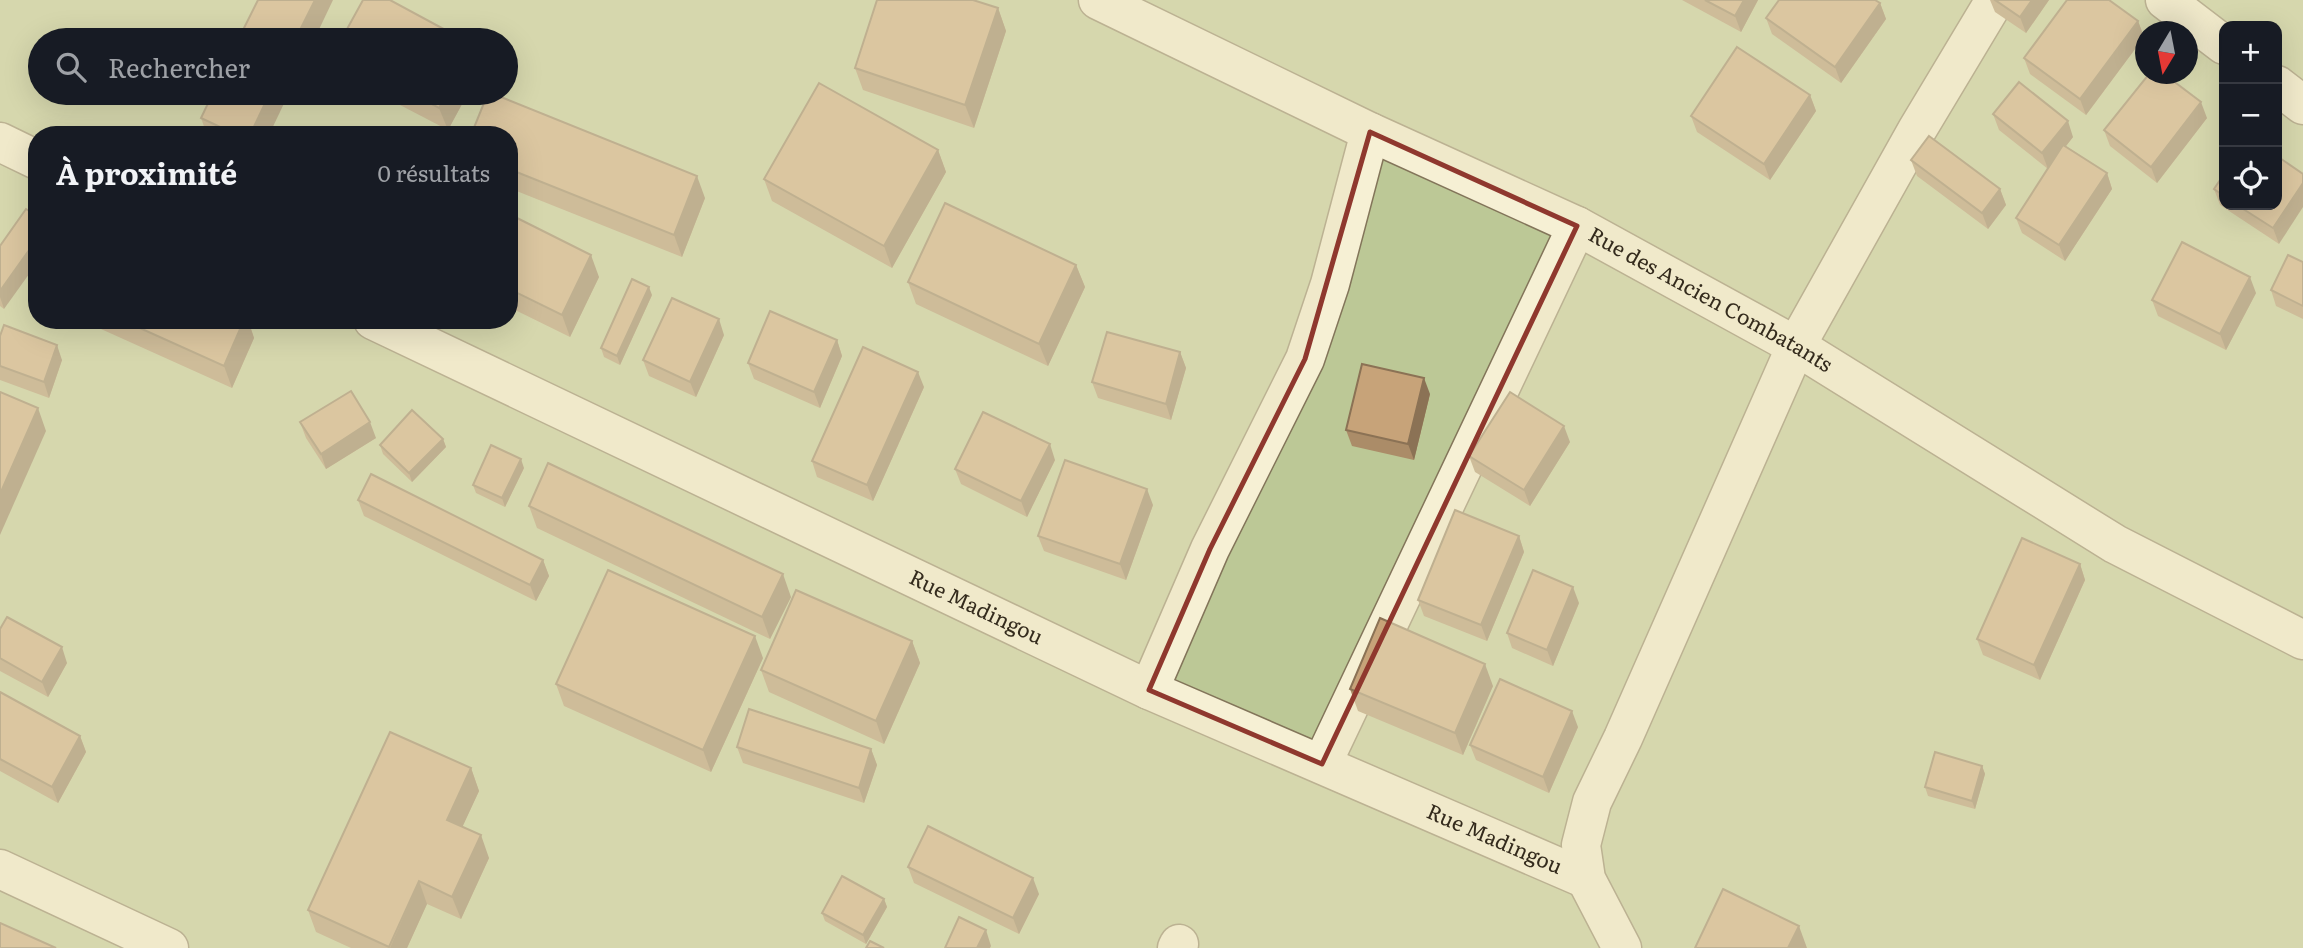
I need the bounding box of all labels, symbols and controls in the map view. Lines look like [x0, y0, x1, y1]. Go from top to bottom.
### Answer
north arrow [2135, 21, 2198, 84]
map controls [2219, 21, 2282, 210]
button: + [2219, 21, 2282, 84]
search box [28, 28, 518, 105]
text: Rechercher [108, 47, 250, 86]
icon: search [52, 48, 90, 86]
button: − [2219, 84, 2282, 147]
button: locate [2219, 147, 2282, 210]
text: À proximité [56, 150, 237, 194]
text: 0 résultats [378, 155, 490, 189]
street label: Rue des Ancien Combatants [1584, 217, 1840, 378]
street label: Rue Madingou [905, 560, 1049, 650]
street label: Rue Madingou [1423, 794, 1568, 880]

